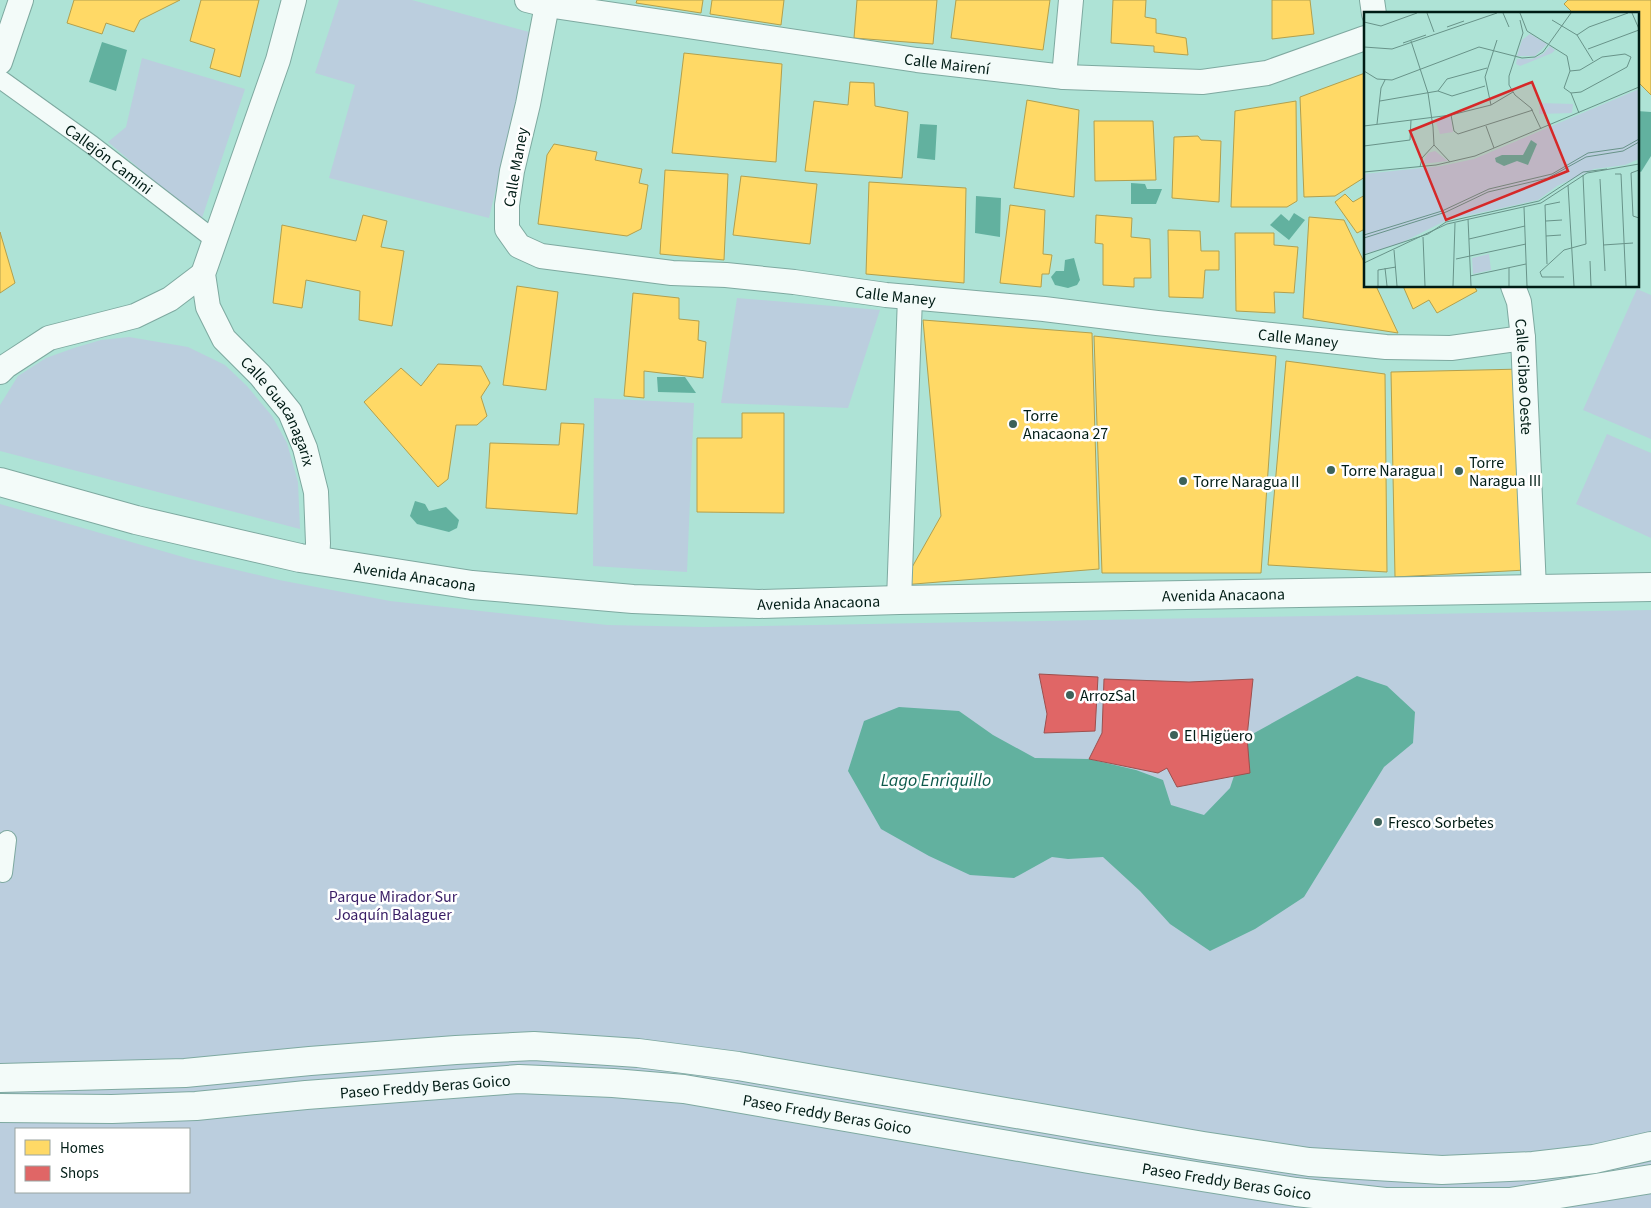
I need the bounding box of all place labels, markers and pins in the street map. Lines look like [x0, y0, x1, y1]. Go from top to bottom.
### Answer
place label: Torre Anacaona 27 [1023, 405, 1108, 445]
marker: Torre Anacaona 27 [1007, 418, 1019, 430]
place label: Torre Naragua III [1469, 452, 1541, 492]
place label: Torre Naragua I [1341, 460, 1443, 482]
marker: Torre Naragua I [1325, 464, 1337, 476]
marker: Torre Naragua III [1453, 465, 1465, 477]
place label: Torre Naragua II [1193, 471, 1299, 493]
marker: Torre Naragua II [1177, 475, 1189, 487]
place label: ArrozSal [1080, 685, 1136, 707]
marker: ArrozSal [1064, 689, 1076, 701]
place label: El Higüero [1184, 725, 1253, 747]
marker: El Higüero [1168, 729, 1180, 741]
place label: Fresco Sorbetes [1388, 812, 1494, 834]
marker: Fresco Sorbetes [1372, 816, 1384, 828]

